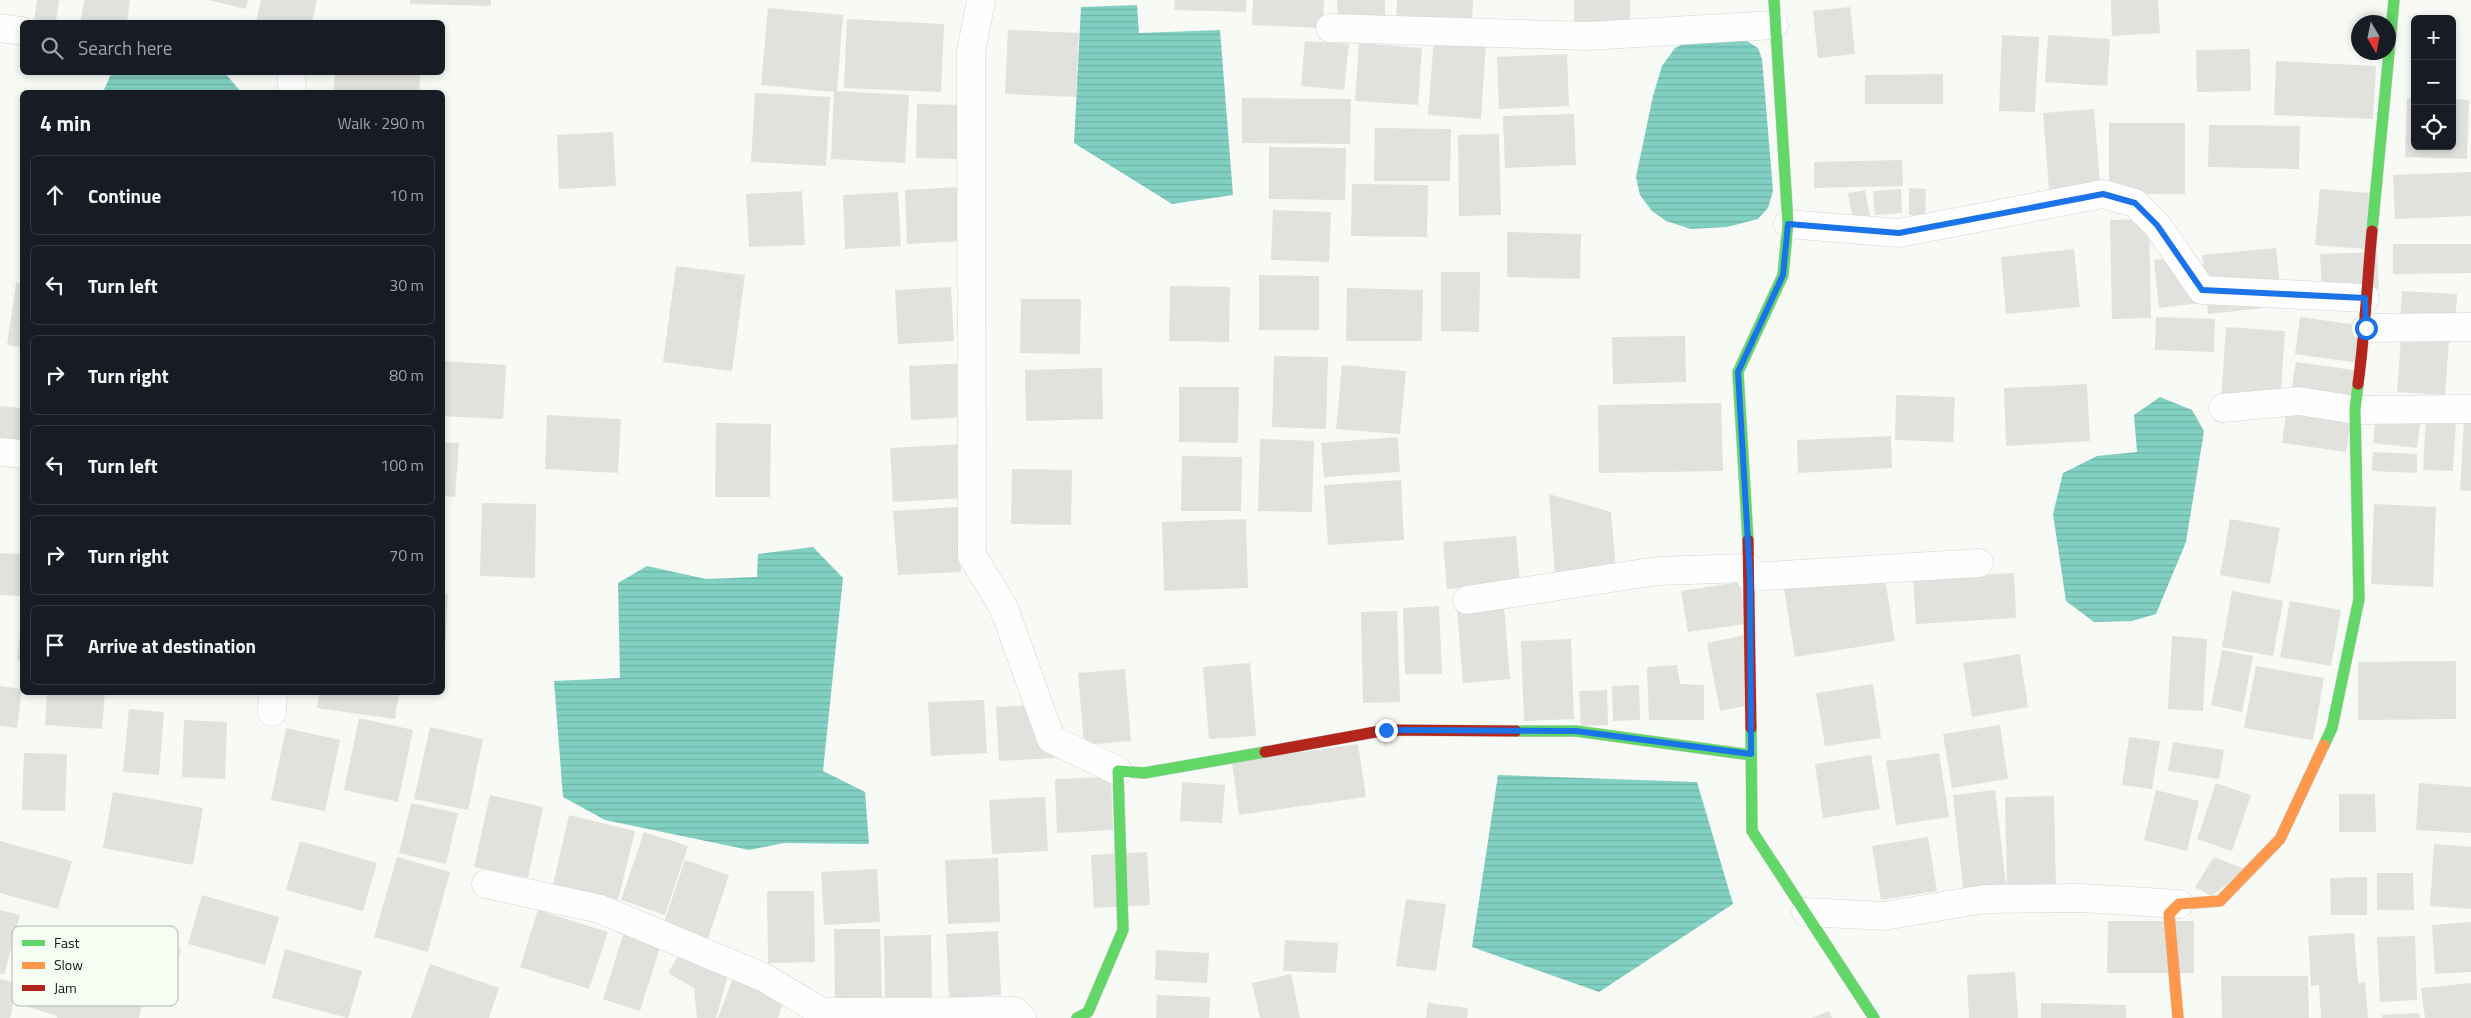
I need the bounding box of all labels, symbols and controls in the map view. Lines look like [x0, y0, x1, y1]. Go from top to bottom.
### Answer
north arrow [2351, 15, 2396, 60]
map controls [2411, 15, 2456, 150]
button: + [2411, 15, 2456, 60]
search box [20, 20, 445, 75]
text: Search here [78, 33, 172, 62]
icon: search [38, 34, 66, 62]
button: − [2411, 60, 2456, 105]
button: locate [2411, 105, 2456, 150]
text: 4 min [40, 107, 91, 139]
text: Walk · 290 m [337, 111, 425, 135]
icon: ahead [41, 181, 69, 209]
text: Continue [88, 181, 161, 210]
text: 10 m [389, 183, 424, 207]
icon: left [41, 271, 69, 299]
text: Turn left [88, 271, 158, 300]
text: 30 m [389, 273, 424, 297]
route start [2355, 317, 2378, 340]
icon: right [41, 361, 69, 389]
text: Turn right [88, 361, 169, 390]
text: 80 m [389, 363, 424, 387]
icon: left [41, 451, 69, 479]
text: Turn left [88, 451, 158, 480]
text: 100 m [380, 453, 424, 477]
icon: right [41, 541, 69, 569]
text: Turn right [88, 541, 169, 570]
text: 70 m [389, 543, 424, 567]
icon: arrive [41, 631, 69, 659]
text: Arrive at destination [88, 631, 256, 660]
route end [1375, 719, 1398, 742]
legend [12, 926, 178, 1006]
text: Fast [54, 932, 79, 953]
text: Slow [54, 954, 83, 975]
text: Jam [54, 977, 77, 998]

